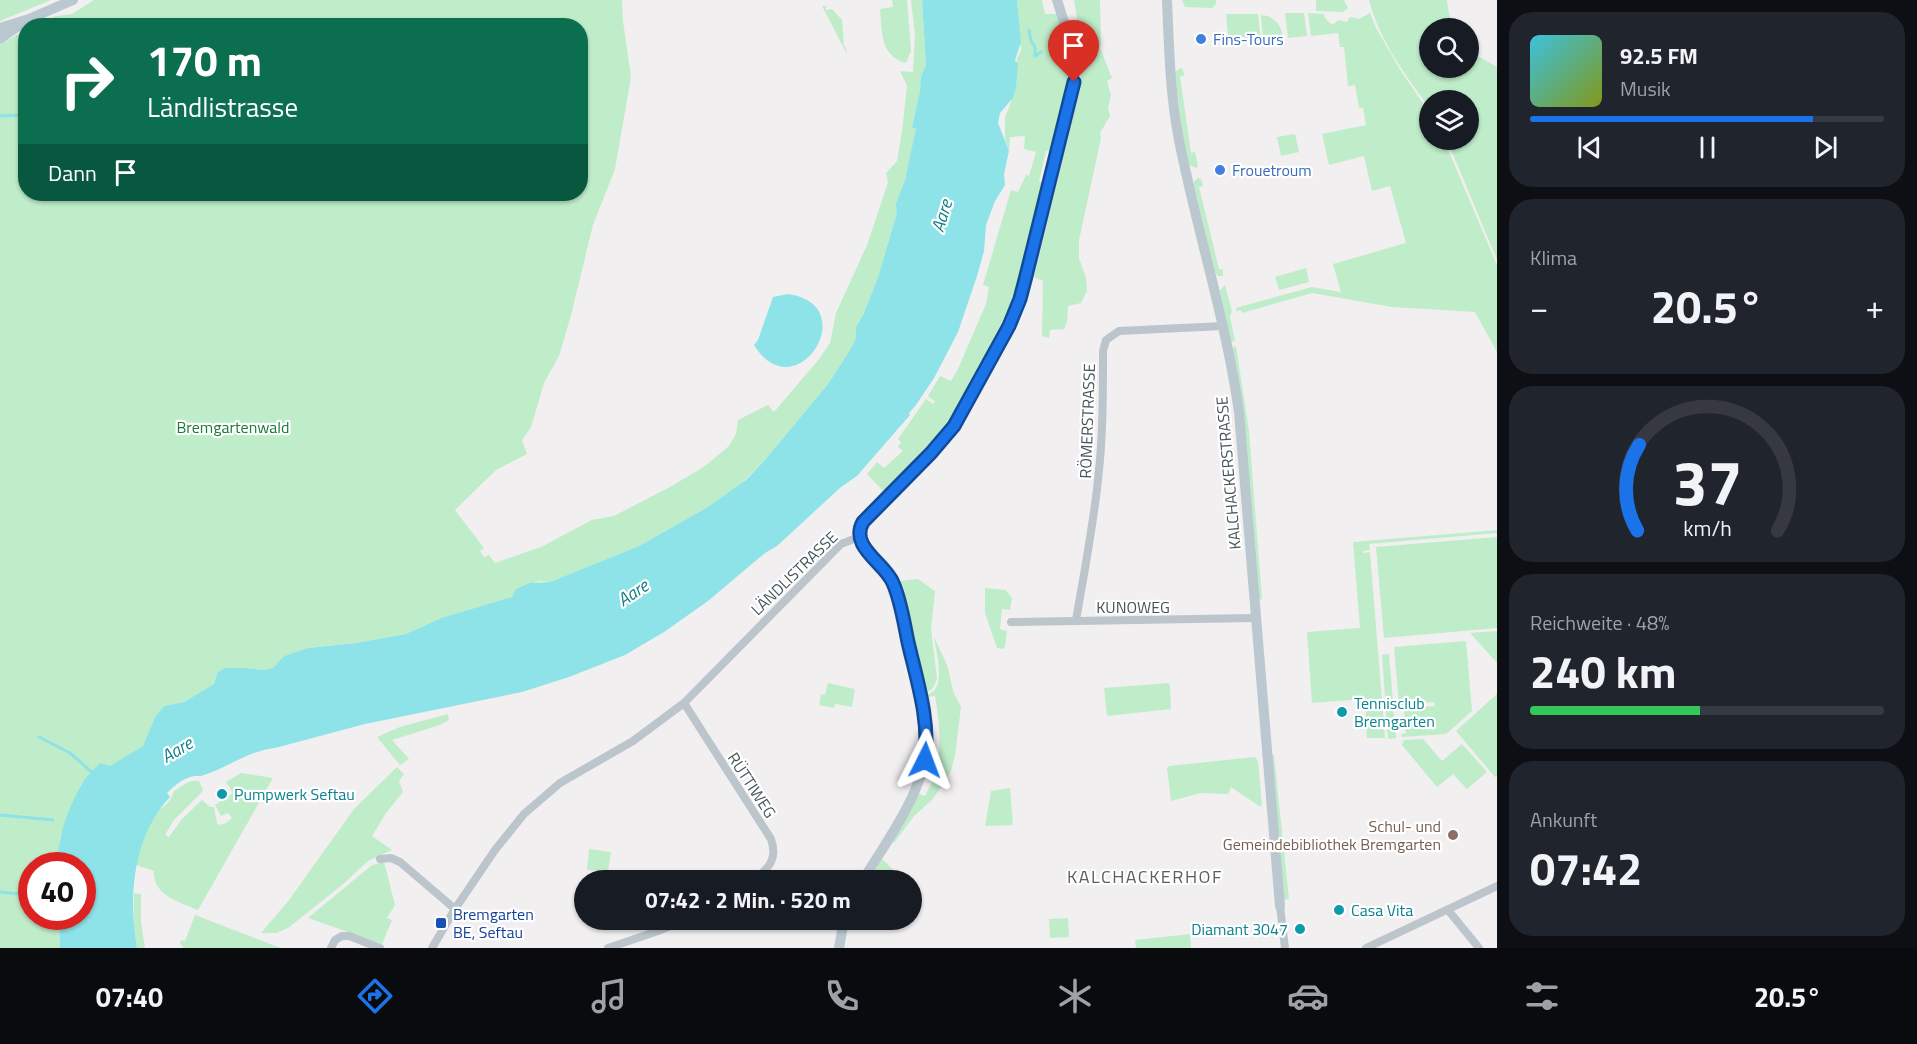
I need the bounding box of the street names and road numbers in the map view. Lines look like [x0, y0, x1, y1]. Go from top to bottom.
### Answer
street label: RÖMERSTRASSE [1073, 363, 1101, 479]
street label: KALCHACKERSTRASSE [1209, 395, 1247, 551]
street label: LÄNDLISTRASSE [745, 525, 843, 621]
street label: KUNOWEG [1096, 595, 1170, 619]
street label: RÜTTIWEG [722, 748, 782, 822]

